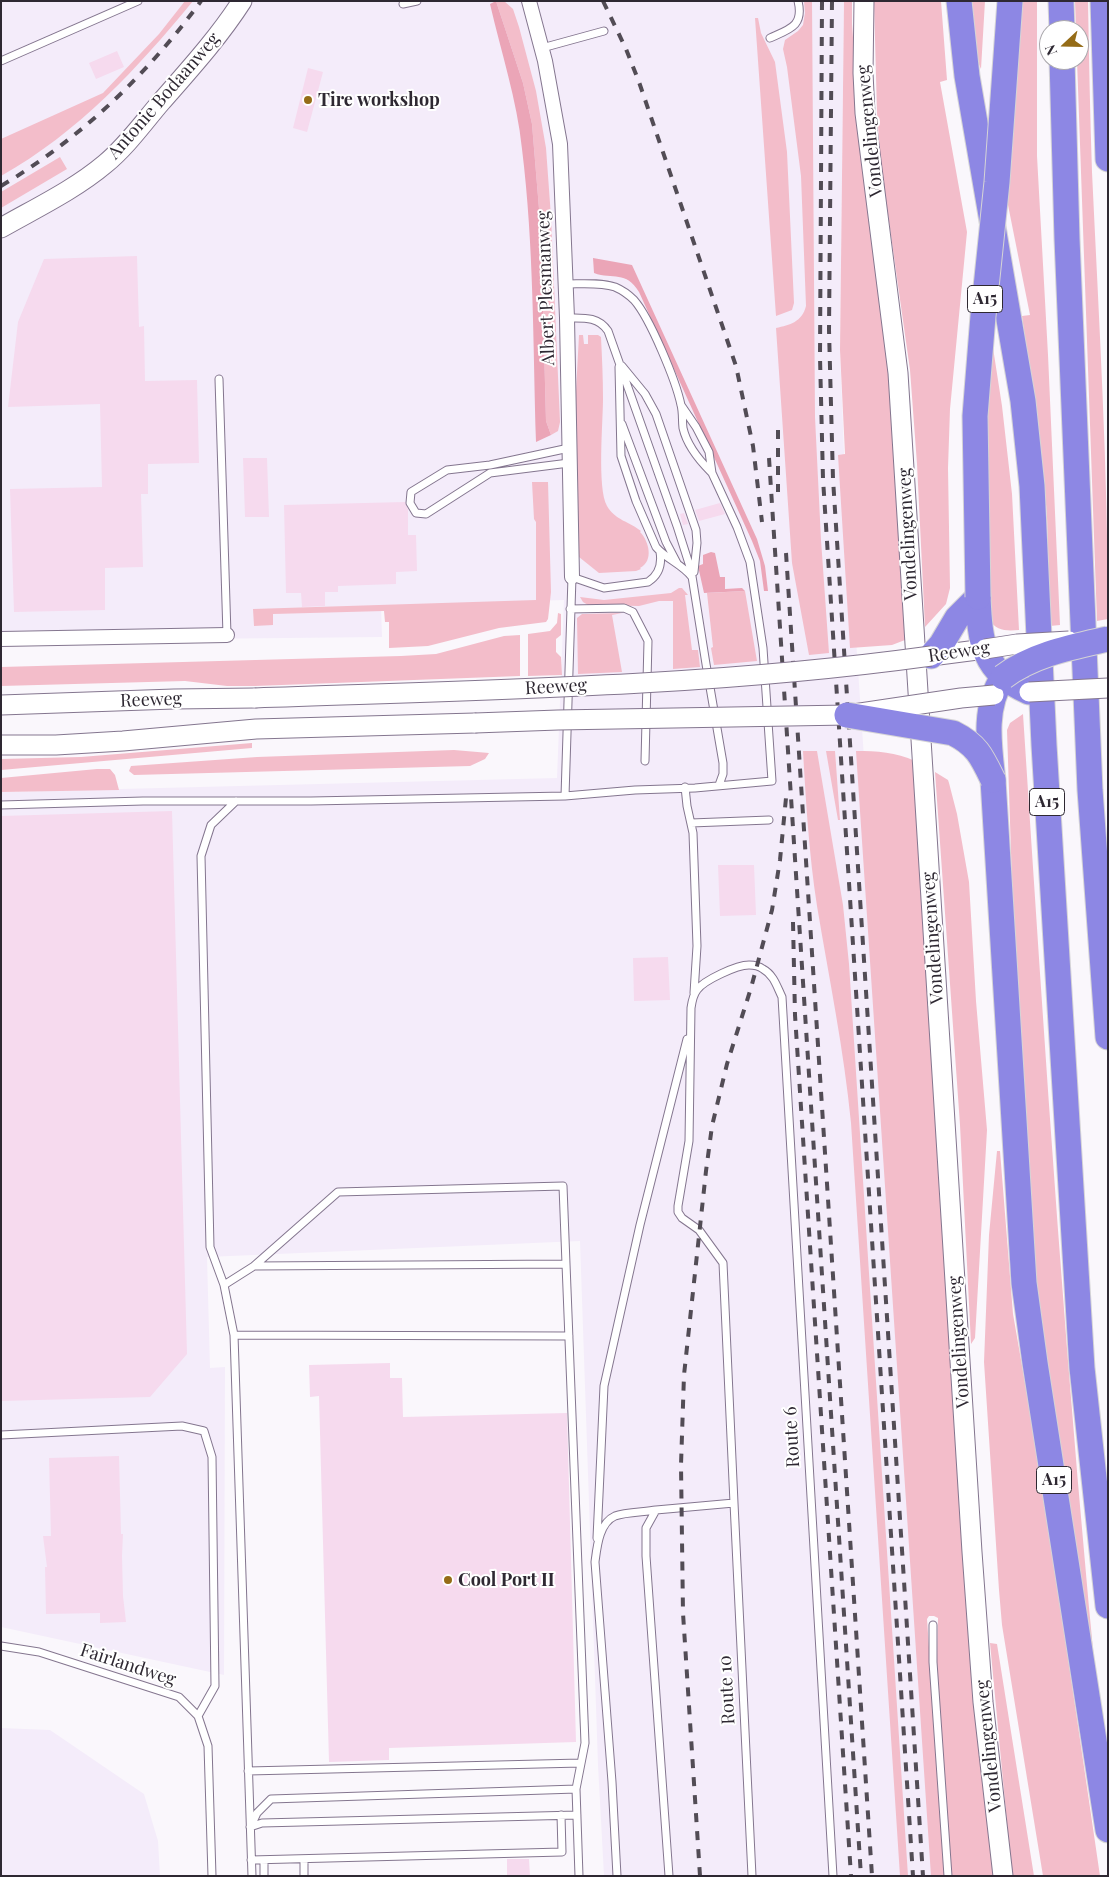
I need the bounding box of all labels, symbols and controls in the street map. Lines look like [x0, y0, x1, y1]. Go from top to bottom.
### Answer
north arrow [1039, 20, 1089, 70]
street label: Antonie Bodaanweg [103, 28, 225, 164]
text: N [1040, 42, 1061, 58]
street label: Vondelingenweg [852, 64, 888, 198]
place label: Tire workshop [318, 89, 440, 111]
marker: Tire workshop [302, 94, 314, 106]
street label: Albert Plesmanweg [533, 210, 559, 366]
road number: A15 [968, 286, 1002, 312]
street label: Vondelingenweg [894, 467, 922, 601]
street label: Reeweg [927, 637, 991, 667]
street label: Reeweg [524, 675, 588, 699]
street label: Reeweg [120, 688, 182, 712]
road number: A15 [1030, 789, 1064, 816]
street label: Vondelingenweg [918, 871, 948, 1005]
street label: Vondelingenweg [944, 1275, 974, 1409]
street label: Route 6 [780, 1406, 804, 1468]
road number: A15 [1036, 1466, 1072, 1494]
place label: Cool Port II [458, 1569, 555, 1591]
marker: Cool Port II [442, 1574, 454, 1586]
street label: Fairlandweg [77, 1639, 179, 1691]
street label: Route 10 [714, 1655, 740, 1725]
street label: Vondelingenweg [971, 1679, 1007, 1813]

